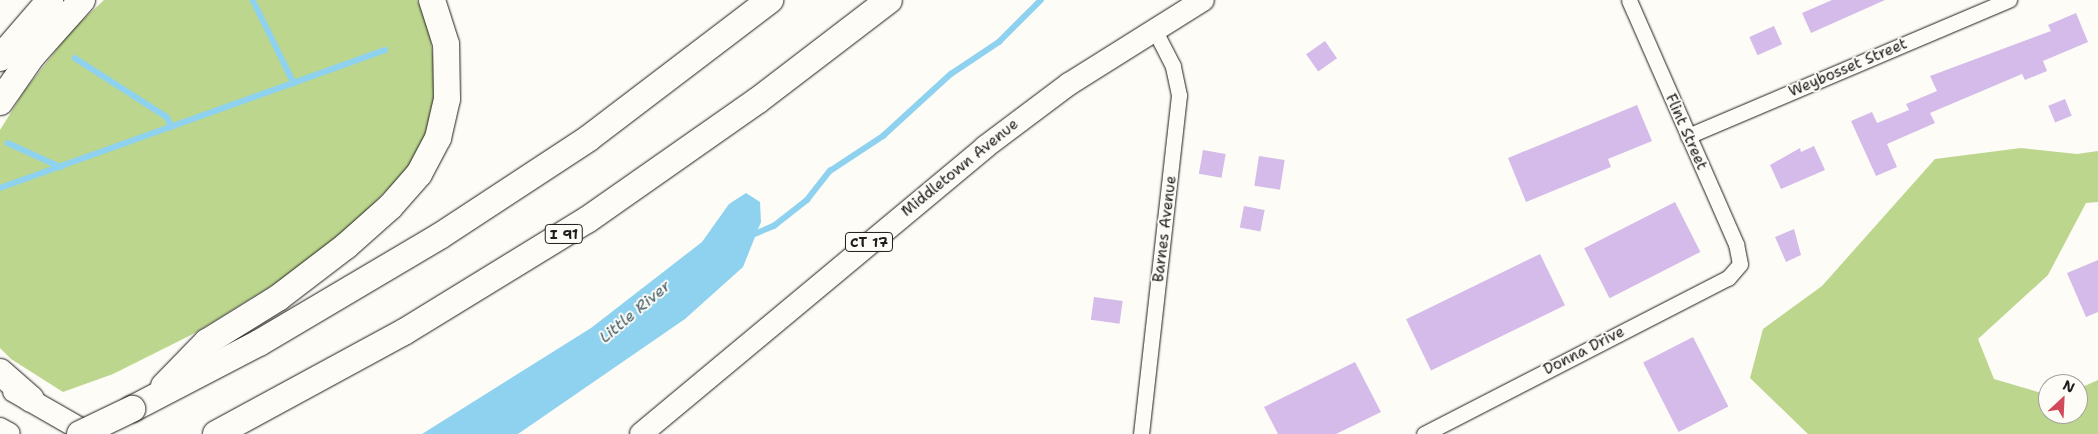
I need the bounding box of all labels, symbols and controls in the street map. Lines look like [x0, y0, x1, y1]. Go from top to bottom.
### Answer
street label: Weybosset Street [1786, 35, 1910, 101]
street label: Flint Street [1661, 91, 1711, 173]
street label: Middletown Avenue [898, 115, 1022, 221]
street label: Barnes Avenue [1150, 175, 1180, 283]
road number: I 91 [544, 222, 584, 245]
road number: CT 17 [844, 230, 894, 253]
water label: Little River [596, 277, 674, 347]
street label: Donna Drive [1541, 323, 1627, 379]
north arrow [2038, 374, 2088, 424]
text: N [2060, 376, 2078, 397]

